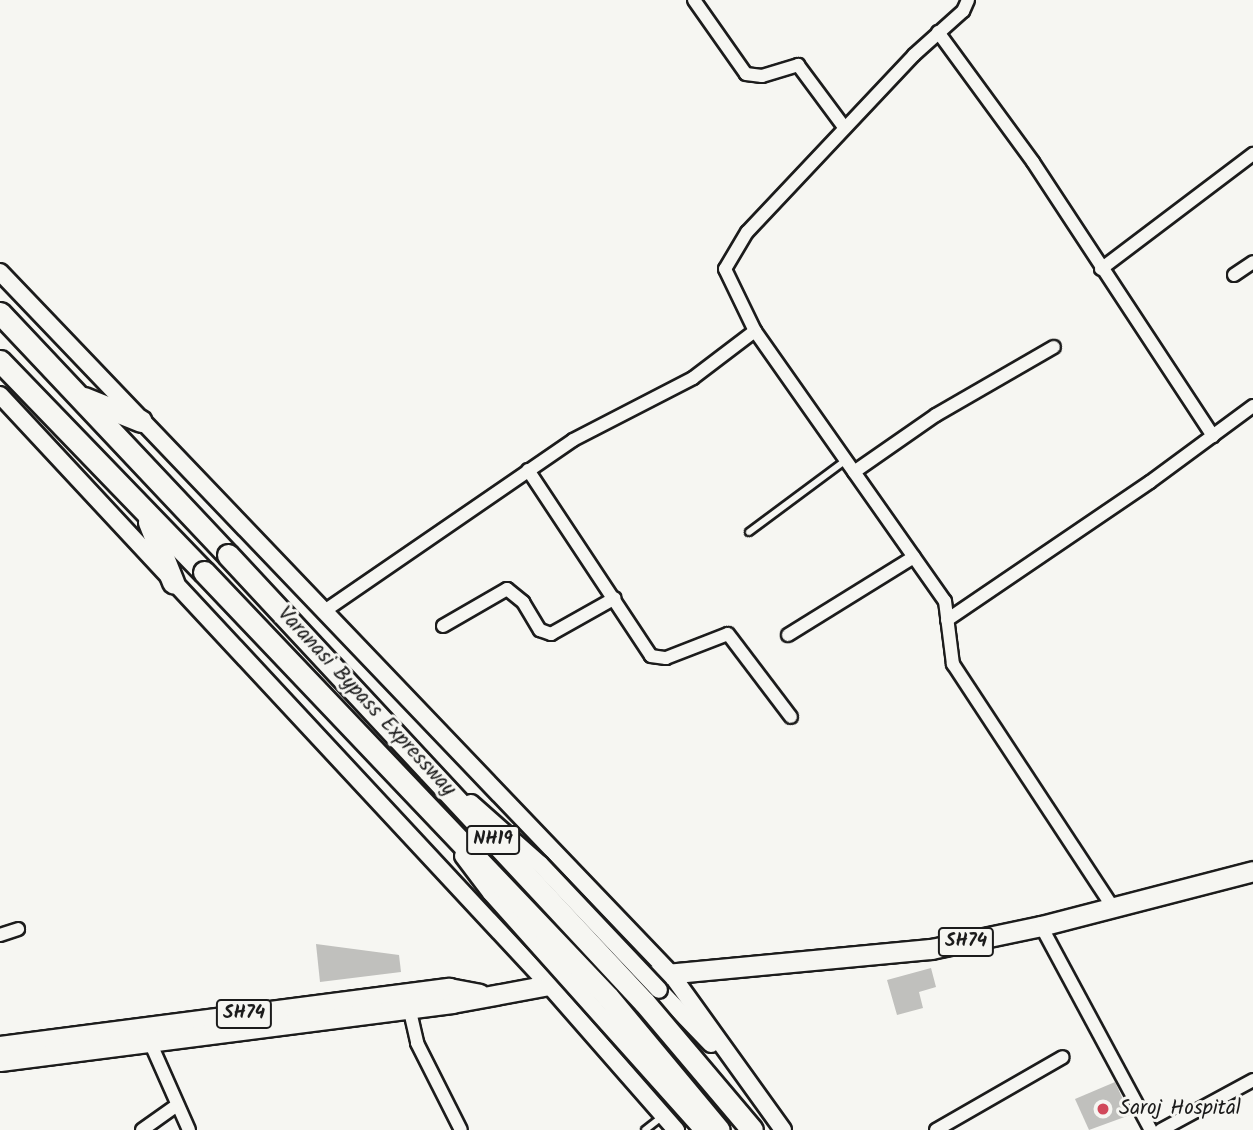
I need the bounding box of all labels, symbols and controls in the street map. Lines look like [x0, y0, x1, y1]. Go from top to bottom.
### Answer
street label: Varanasi Bypass Expressway [272, 602, 460, 802]
road number: NH19 [465, 824, 521, 856]
road number: SH74 [936, 926, 996, 958]
road number: SH74 [214, 998, 274, 1030]
place label: Saroj Hospital [1119, 1096, 1241, 1122]
marker: Saroj Hospital [1093, 1099, 1113, 1119]

